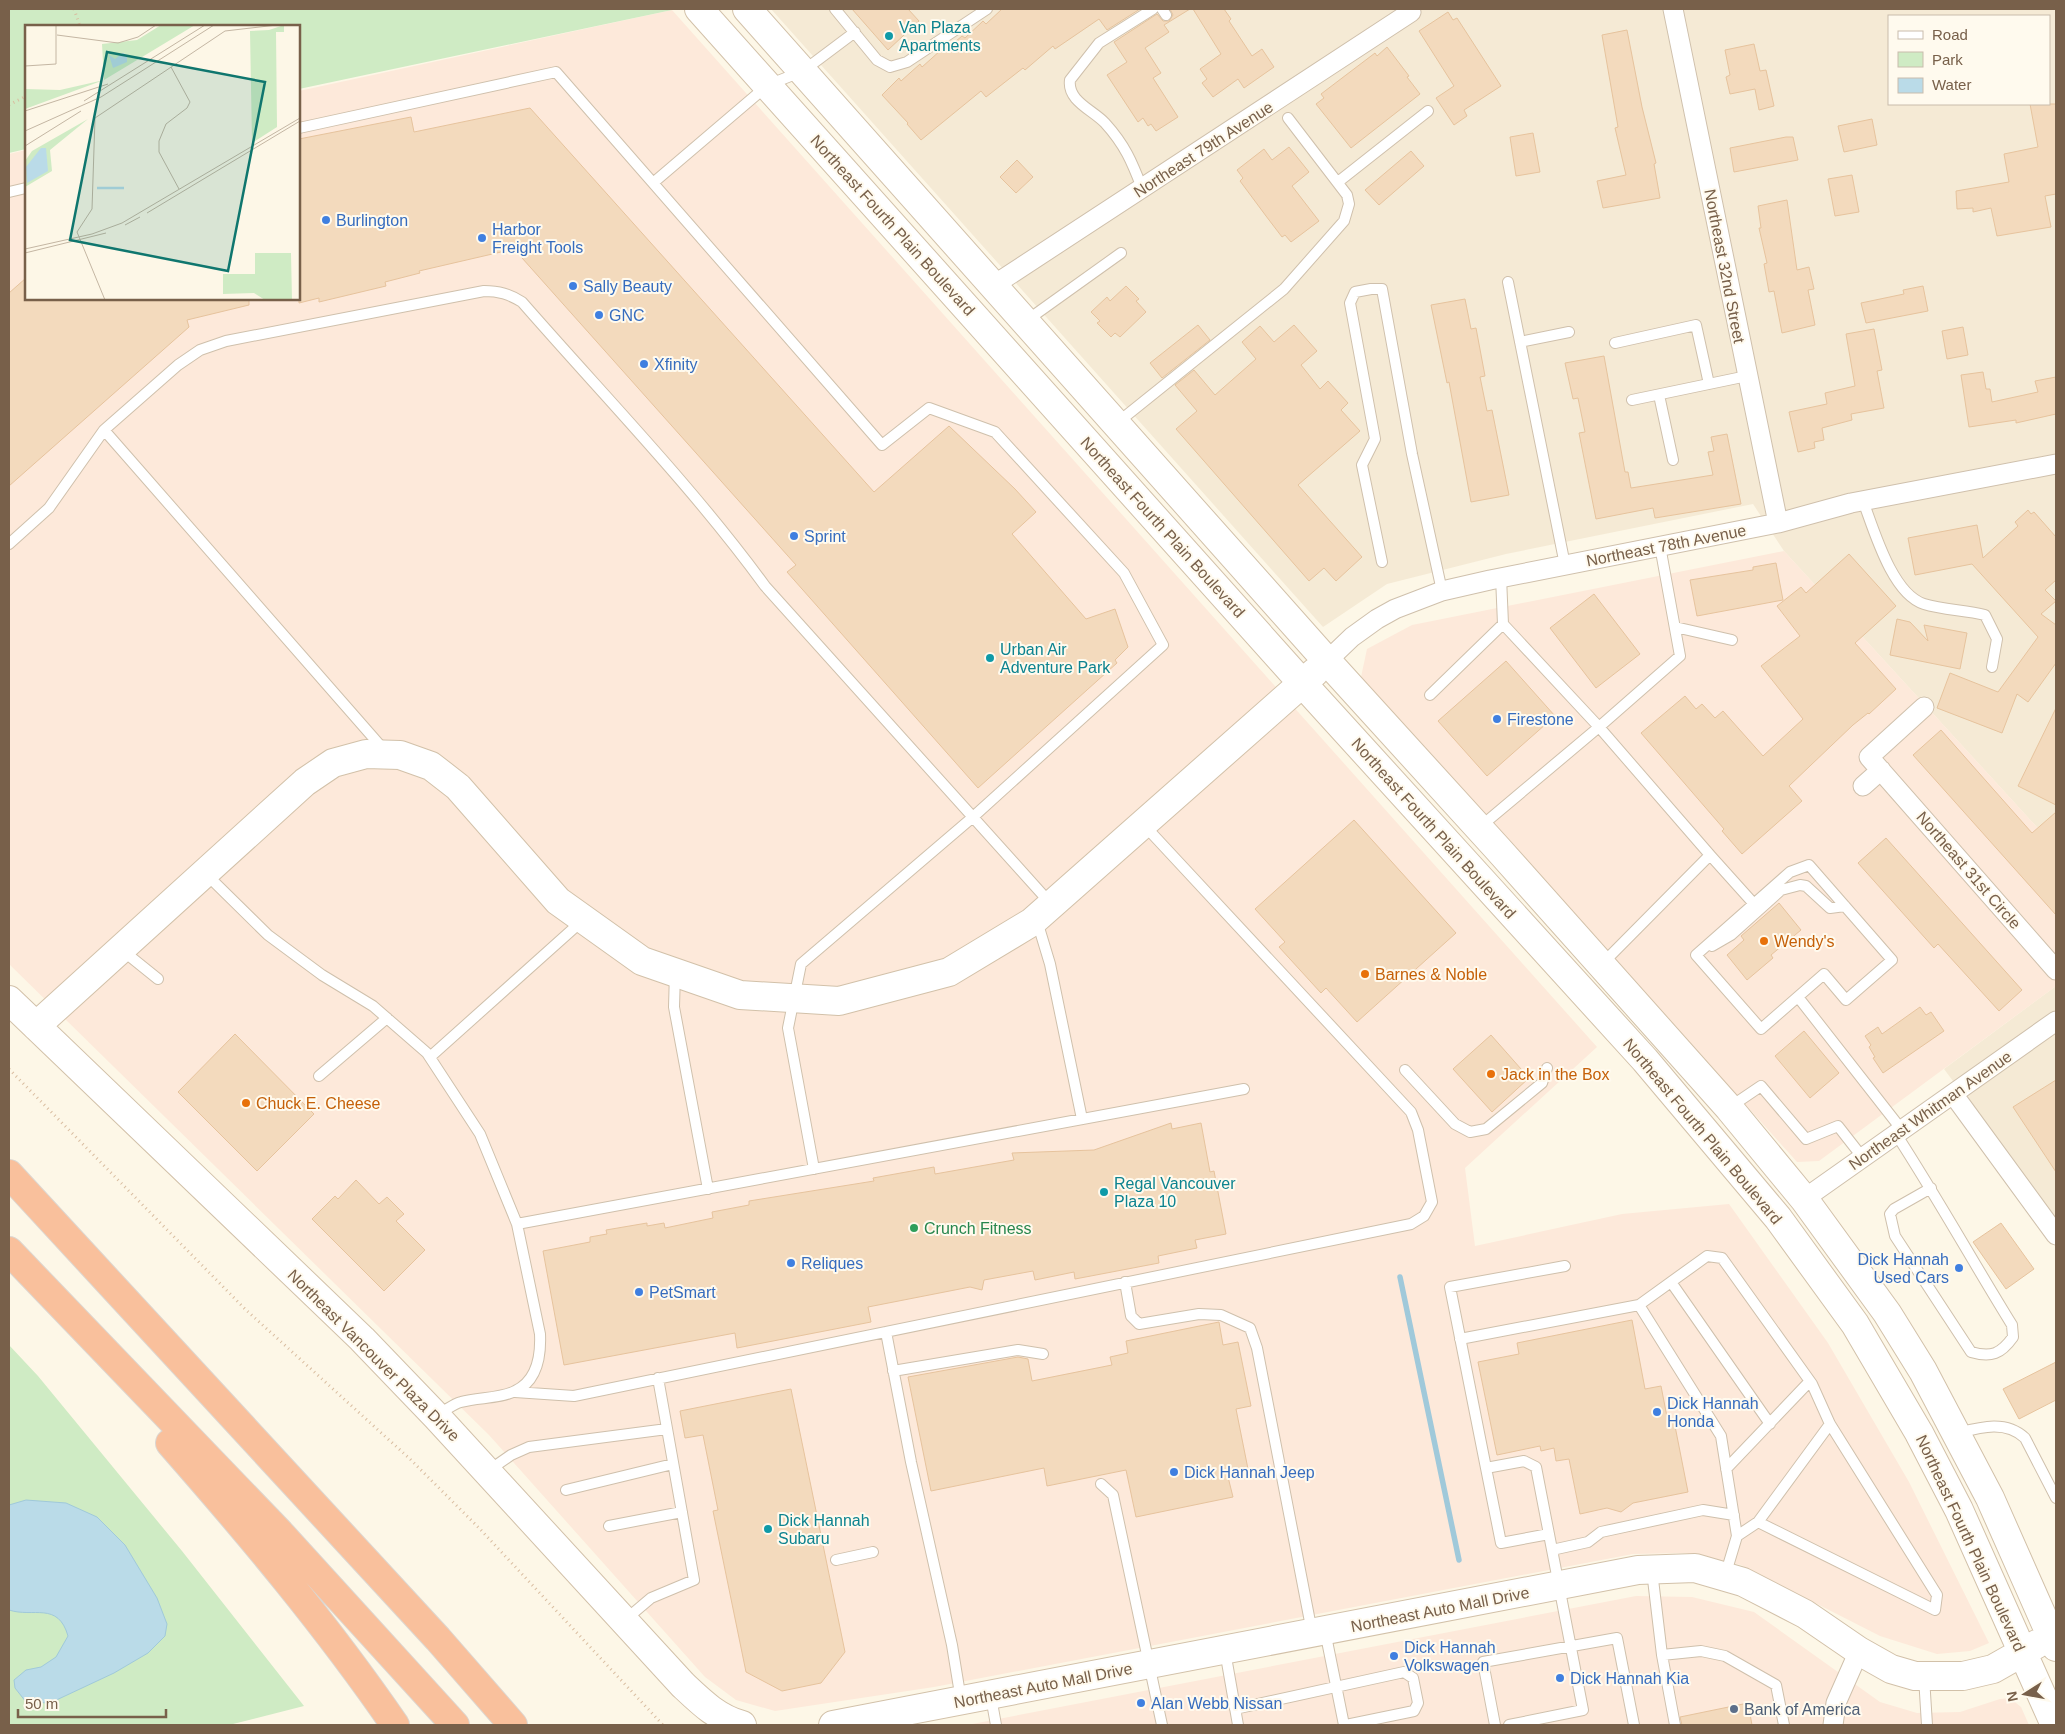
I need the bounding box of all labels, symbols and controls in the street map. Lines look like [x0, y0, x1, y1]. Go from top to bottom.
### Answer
legend [1888, 15, 2050, 105]
place label: Van Plaza Apartments [899, 19, 981, 54]
inset map [25, 25, 300, 300]
text: Road [1932, 26, 1968, 43]
marker: Van Plaza Apartments [883, 30, 895, 42]
text: Park [1932, 51, 1963, 68]
text: Water [1932, 76, 1971, 93]
street label: Northeast 79th Avenue [1131, 98, 1276, 201]
street label: Northeast Fourth Plain Boulevard [807, 132, 978, 319]
street label: Northeast 32nd Street [1701, 188, 1748, 345]
place label: Burlington [336, 212, 408, 229]
marker: Burlington [320, 214, 332, 226]
place label: Harbor Freight Tools [492, 221, 583, 256]
marker: Harbor Freight Tools [476, 232, 488, 244]
place label: Sally Beauty [583, 278, 672, 295]
marker: Sally Beauty [567, 280, 579, 292]
place label: GNC [609, 307, 645, 324]
marker: GNC [593, 309, 605, 321]
place label: Xfinity [654, 356, 698, 373]
marker: Xfinity [638, 358, 650, 370]
street label: Northeast Fourth Plain Boulevard [1077, 434, 1248, 621]
street label: Northeast 78th Avenue [1585, 522, 1748, 569]
place label: Sprint [804, 528, 846, 545]
marker: Sprint [788, 530, 800, 542]
place label: Urban Air Adventure Park [1000, 641, 1111, 676]
marker: Urban Air Adventure Park [984, 652, 996, 664]
place label: Firestone [1507, 711, 1574, 728]
marker: Firestone [1491, 713, 1503, 725]
street label: Northeast Fourth Plain Boulevard [1348, 735, 1519, 922]
street label: Northeast 31st Circle [1913, 808, 2024, 932]
place label: Wendy's [1774, 933, 1835, 950]
marker: Wendy's [1758, 935, 1770, 947]
place label: Barnes & Noble [1375, 966, 1487, 983]
marker: Barnes & Noble [1359, 968, 1371, 980]
street label: Northeast Fourth Plain Boulevard [1620, 1035, 1785, 1227]
street label: Northeast Whitman Avenue [1846, 1048, 2015, 1173]
place label: Jack in the Box [1501, 1066, 1610, 1083]
marker: Jack in the Box [1485, 1068, 1497, 1080]
place label: Chuck E. Cheese [256, 1095, 381, 1112]
marker: Chuck E. Cheese [240, 1097, 252, 1109]
place label: Regal Vancouver Plaza 10 [1114, 1175, 1236, 1210]
marker: Regal Vancouver Plaza 10 [1098, 1186, 1110, 1198]
place label: Crunch Fitness [924, 1220, 1032, 1237]
marker: Crunch Fitness [908, 1222, 920, 1234]
place label: Dick Hannah Used Cars [1857, 1251, 1949, 1286]
place label: Reliques [801, 1255, 863, 1272]
marker: Reliques [785, 1257, 797, 1269]
marker: Dick Hannah Used Cars [1953, 1262, 1965, 1274]
street label: Northeast Vancouver Plaza Drive [284, 1266, 463, 1445]
place label: PetSmart [649, 1284, 716, 1301]
marker: PetSmart [633, 1286, 645, 1298]
place label: Dick Hannah Honda [1667, 1395, 1759, 1430]
marker: Dick Hannah Honda [1651, 1406, 1663, 1418]
street label: Northeast Fourth Plain Boulevard [1913, 1432, 2028, 1654]
place label: Dick Hannah Jeep [1184, 1464, 1315, 1481]
marker: Dick Hannah Jeep [1168, 1466, 1180, 1478]
place label: Dick Hannah Subaru [778, 1512, 870, 1547]
marker: Dick Hannah Subaru [762, 1523, 774, 1535]
street label: Northeast Auto Mall Drive [1349, 1584, 1531, 1635]
place label: Dick Hannah Volkswagen [1404, 1639, 1496, 1674]
marker: Dick Hannah Volkswagen [1388, 1650, 1400, 1662]
street label: Northeast Auto Mall Drive [952, 1660, 1134, 1711]
north arrow [2000, 1669, 2050, 1719]
place label: Dick Hannah Kia [1570, 1670, 1689, 1687]
marker: Dick Hannah Kia [1554, 1672, 1566, 1684]
scale bar [18, 1686, 165, 1718]
text: N [2003, 1690, 2021, 1703]
text: 50 m [25, 1695, 58, 1712]
place label: Alan Webb Nissan [1151, 1695, 1282, 1712]
marker: Alan Webb Nissan [1135, 1697, 1147, 1709]
place label: Bank of America [1744, 1701, 1861, 1718]
marker: Bank of America [1728, 1703, 1740, 1715]

